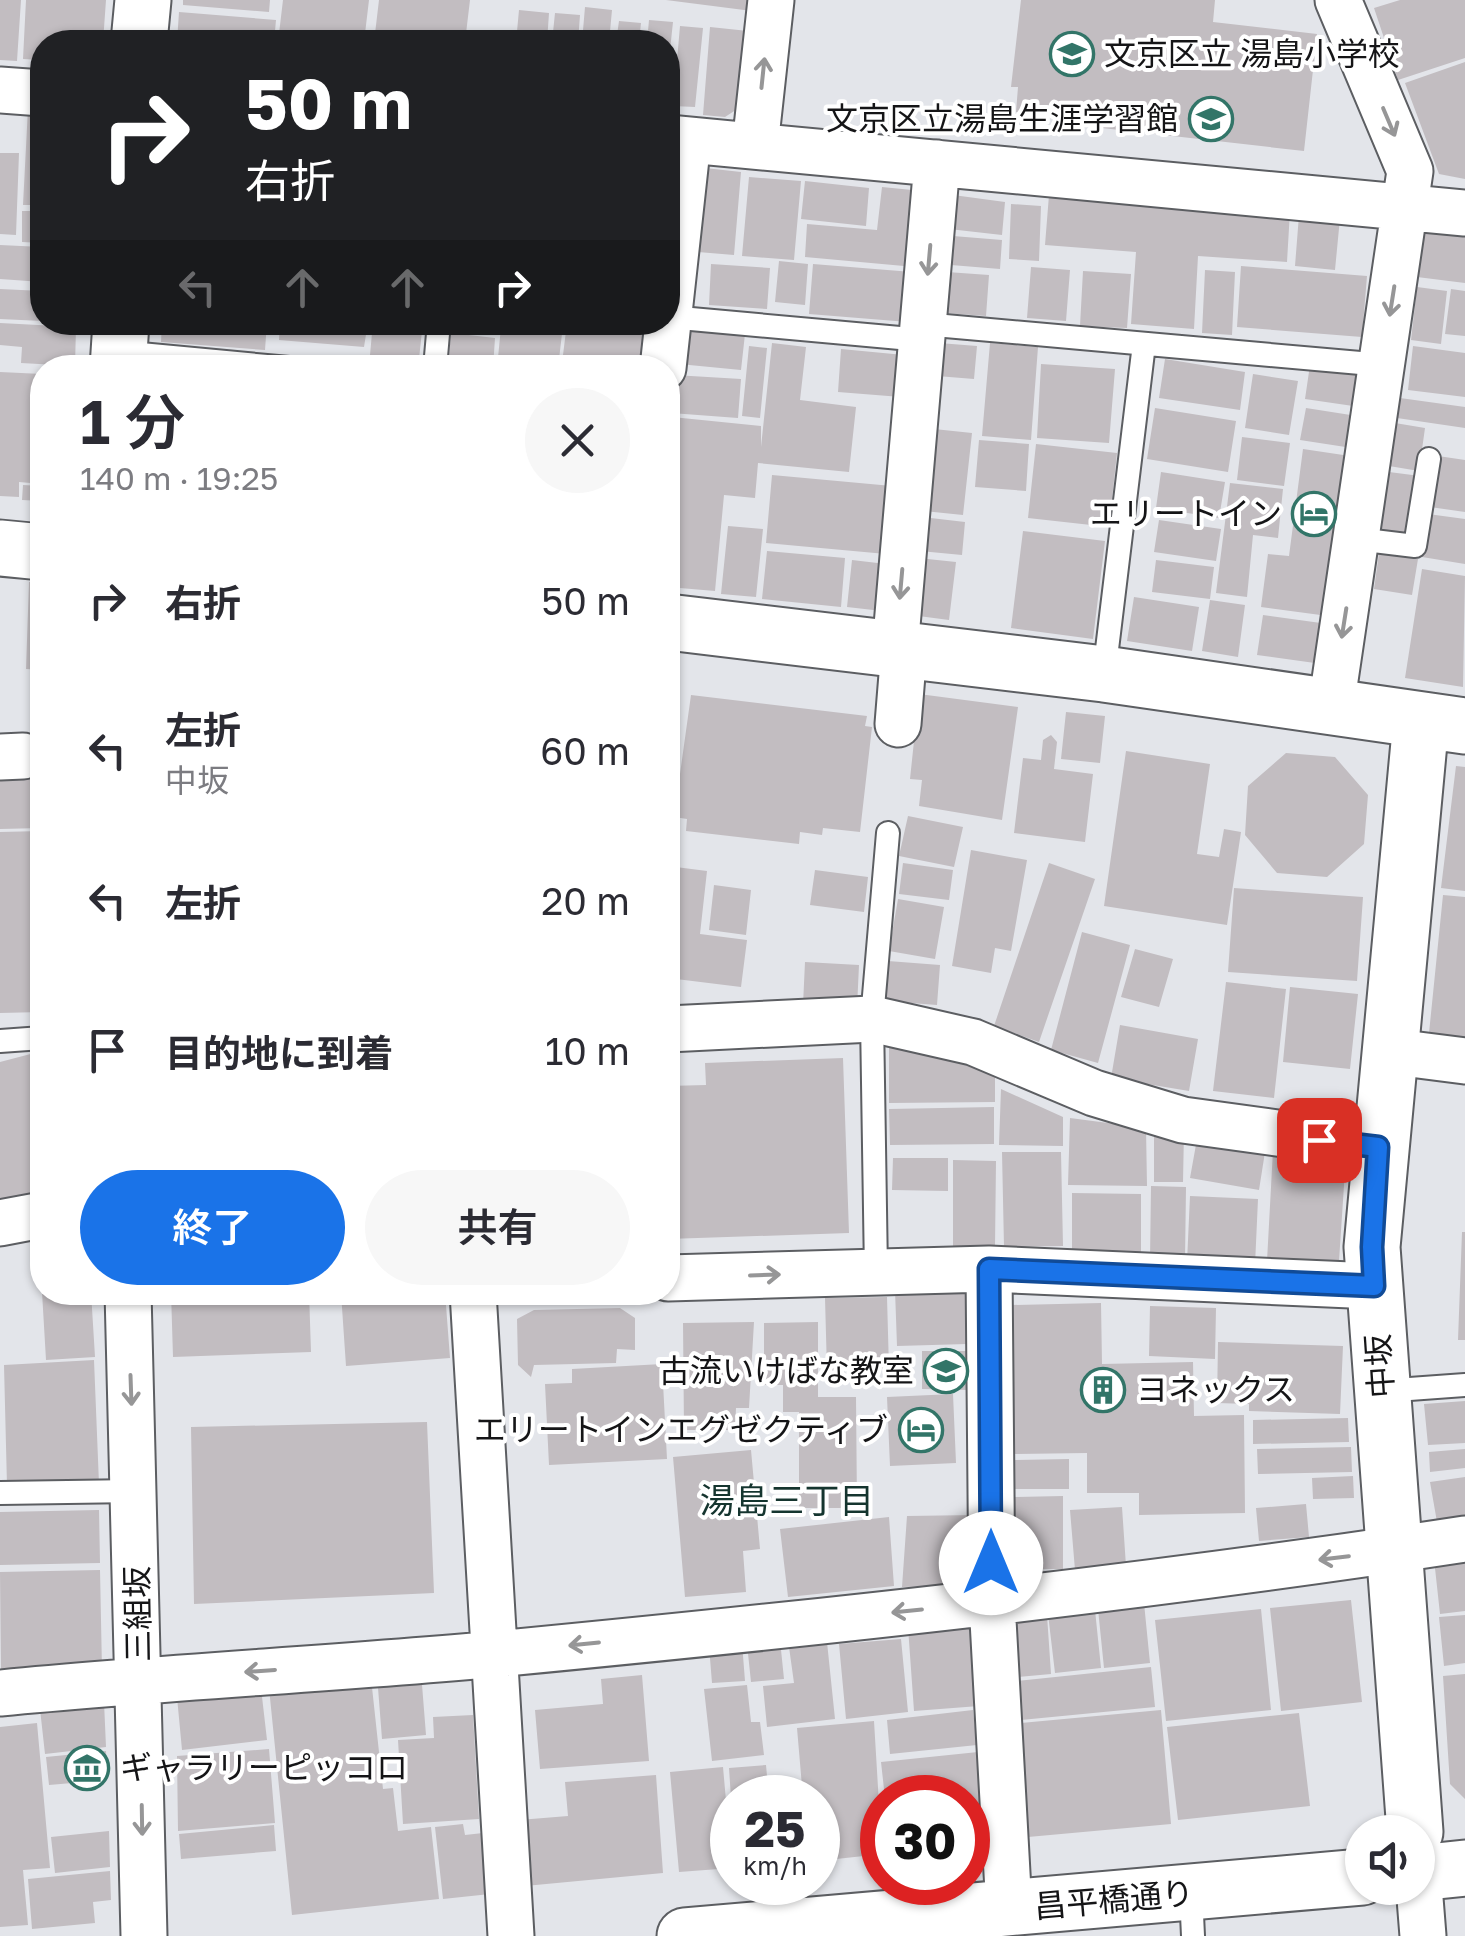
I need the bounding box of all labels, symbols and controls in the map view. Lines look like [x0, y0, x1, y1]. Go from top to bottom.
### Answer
school or university icon: 文京区立 湯島小学校 [1049, 31, 1095, 77]
place label: 文京区立 湯島小学校 [1104, 34, 1400, 72]
one-way arrow [754, 58, 773, 90]
text: 50 m [245, 60, 412, 144]
icon: right [80, 70, 210, 200]
school or university icon: 文京区立湯島生涯学習館 [1188, 96, 1234, 142]
place label: 文京区立湯島生涯学習館 [826, 99, 1178, 137]
one-way arrow [1381, 106, 1399, 137]
text: 右折 [245, 153, 335, 207]
one-way arrow [919, 243, 938, 275]
icon: left [170, 260, 225, 315]
icon: ahead [275, 260, 330, 315]
icon: ahead [380, 260, 435, 315]
icon: right [485, 260, 540, 315]
one-way arrow [1383, 285, 1401, 317]
text: 1 分 [80, 385, 185, 457]
button: close [525, 388, 630, 493]
text: 140 m · 19:25 [80, 459, 278, 497]
hotel icon: エリートイン [1291, 491, 1337, 537]
place label: エリートイン [1090, 494, 1282, 532]
one-way arrow [891, 567, 910, 599]
icon: right [80, 573, 135, 628]
text: 50 m [541, 578, 630, 623]
text: 右折 [165, 580, 241, 625]
one-way arrow [1334, 606, 1352, 638]
text: 左折 [165, 707, 241, 752]
icon: left [80, 723, 135, 778]
text: 60 m [540, 728, 630, 773]
text: 中坂 [165, 761, 229, 799]
icon: left [80, 873, 135, 928]
text: 20 m [541, 878, 630, 923]
text: 左折 [165, 880, 241, 925]
icon: arrive [80, 1023, 135, 1078]
text: 10 m [545, 1028, 630, 1073]
text: 目的地に到着 [165, 1030, 393, 1075]
pin [1277, 1098, 1362, 1183]
icon: arrive [1292, 1113, 1347, 1168]
button: 終了 [80, 1170, 345, 1285]
button: 共有 [365, 1170, 630, 1285]
one-way arrow [748, 1266, 780, 1285]
street label: 中坂 [1358, 1333, 1400, 1399]
school or university icon: 古流いけばな教室 [923, 1348, 969, 1394]
place label: 古流いけばな教室 [658, 1351, 914, 1389]
building icon: ヨネックス [1080, 1367, 1126, 1413]
place label: ヨネックス [1136, 1370, 1295, 1408]
one-way arrow [122, 1373, 141, 1405]
hotel icon: エリートインエグゼクティブ [898, 1407, 944, 1453]
place label: エリートインエグゼクティブ [474, 1410, 888, 1448]
district label: 湯島三丁目 [699, 1479, 875, 1521]
position arrow [939, 1511, 1043, 1615]
one-way arrow [1318, 1549, 1350, 1568]
street label: 三組坂 [117, 1566, 157, 1662]
one-way arrow [891, 1601, 924, 1620]
one-way arrow [568, 1635, 600, 1654]
one-way arrow [244, 1662, 276, 1681]
museum icon: ギャラリーピッコロ [64, 1745, 110, 1791]
place label: ギャラリーピッコロ [120, 1748, 408, 1786]
speed limit sign: 30 [860, 1775, 990, 1905]
text: 25 [744, 1798, 805, 1858]
one-way arrow [132, 1802, 152, 1835]
map controls [1345, 1815, 1435, 1905]
button: sound [1345, 1815, 1435, 1905]
text: km/h [743, 1850, 807, 1881]
street label: 昌平橋通り [1033, 1873, 1195, 1925]

